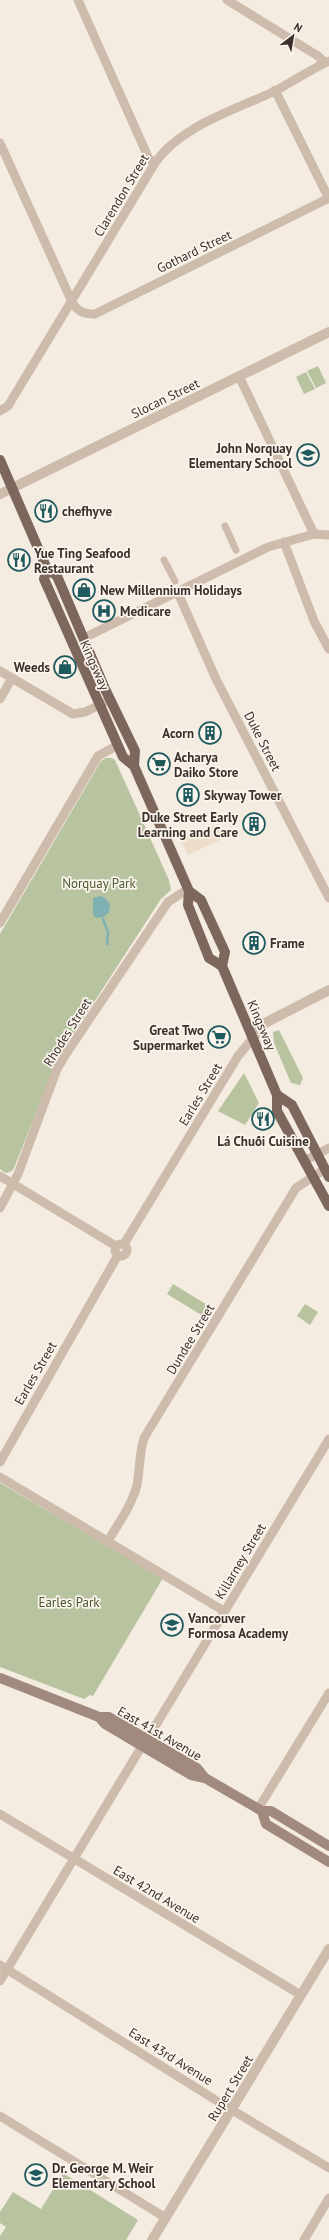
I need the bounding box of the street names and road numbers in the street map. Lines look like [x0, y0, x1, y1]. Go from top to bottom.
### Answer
street label: Clarendon Street [90, 150, 153, 240]
street label: Gothard Street [154, 226, 235, 277]
street label: Slocan Street [128, 374, 203, 422]
street label: Kingsway [76, 638, 113, 693]
street label: Duke Street [240, 708, 285, 775]
street label: Rhodes Street [40, 994, 95, 1070]
street label: Kingsway [243, 997, 280, 1053]
street label: Earles Street [175, 1059, 226, 1129]
street label: Dundee Street [163, 1300, 218, 1378]
street label: Earles Street [10, 1338, 61, 1408]
street label: Killarney Street [211, 1520, 270, 1602]
street label: East 41st Avenue [115, 1702, 205, 1764]
street label: East 42nd Avenue [110, 1862, 203, 1927]
street label: East 43rd Avenue [126, 2024, 216, 2089]
street label: Rupert Street [204, 2052, 257, 2124]

